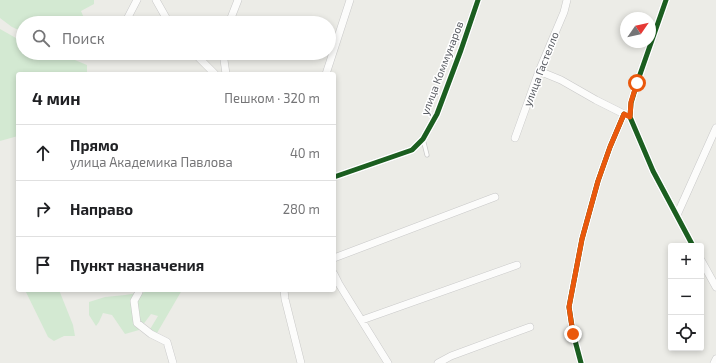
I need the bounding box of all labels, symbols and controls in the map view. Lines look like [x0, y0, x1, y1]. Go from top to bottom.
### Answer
north arrow [620, 12, 656, 48]
search box [16, 16, 336, 60]
street label: улица Коммунаров [418, 19, 466, 117]
icon: search [30, 27, 52, 49]
text: Поиск [62, 29, 105, 47]
street label: улица Гастелло [520, 30, 562, 108]
route start [628, 74, 646, 92]
text: 4 мин [32, 88, 81, 108]
text: Пешком · 320 m [224, 90, 320, 106]
text: Прямо [70, 136, 119, 154]
icon: ahead [32, 142, 54, 164]
text: 40 m [290, 145, 320, 161]
text: улица Академика Павлова [70, 154, 233, 170]
icon: right [32, 198, 54, 220]
text: Направо [70, 200, 133, 218]
text: 280 m [283, 201, 320, 217]
map controls [668, 243, 704, 351]
button: + [668, 243, 704, 279]
icon: arrive [32, 254, 54, 276]
text: Пункт назначения [70, 256, 204, 274]
button: − [668, 279, 704, 315]
button: locate [668, 315, 704, 351]
route end [564, 325, 582, 343]

